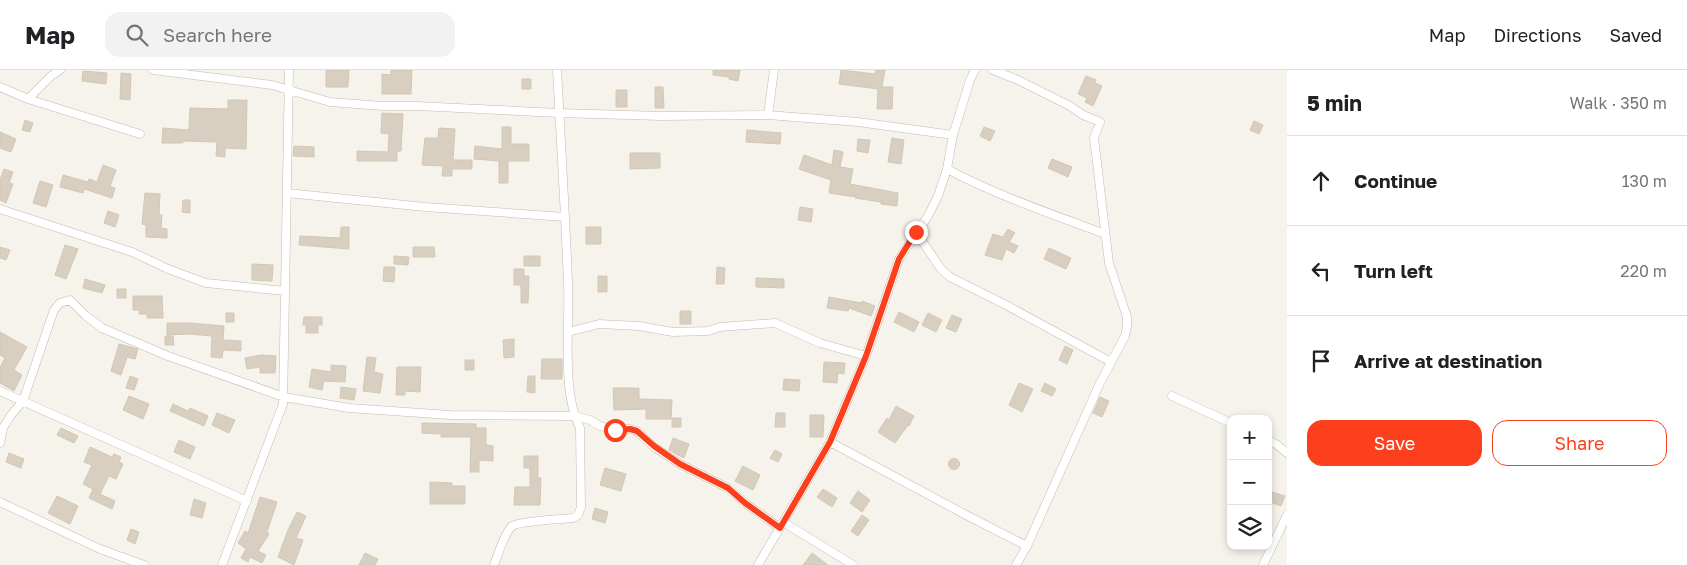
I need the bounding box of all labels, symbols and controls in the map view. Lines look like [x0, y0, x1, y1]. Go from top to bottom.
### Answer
search box [105, 12, 455, 57]
text: Map [25, 20, 75, 49]
icon: search [123, 21, 151, 49]
text: Search here [163, 23, 272, 46]
text: Map [1429, 24, 1465, 46]
text: Directions [1493, 24, 1581, 46]
text: Saved [1609, 24, 1662, 46]
text: 5 min [1307, 90, 1362, 116]
text: Walk · 350 m [1570, 93, 1667, 113]
icon: ahead [1307, 167, 1335, 195]
text: Continue [1354, 169, 1437, 192]
text: 130 m [1622, 171, 1667, 191]
route end [905, 221, 928, 244]
icon: left [1307, 257, 1335, 285]
text: Turn left [1354, 259, 1433, 282]
text: 220 m [1620, 261, 1667, 281]
icon: arrive [1307, 347, 1335, 375]
text: Arrive at destination [1354, 349, 1542, 372]
map controls [1227, 415, 1272, 550]
button: + [1227, 415, 1272, 460]
route start [604, 419, 627, 442]
button: Save [1307, 420, 1482, 466]
button: Share [1492, 420, 1667, 466]
button: − [1227, 460, 1272, 505]
button: layers [1227, 505, 1272, 550]

